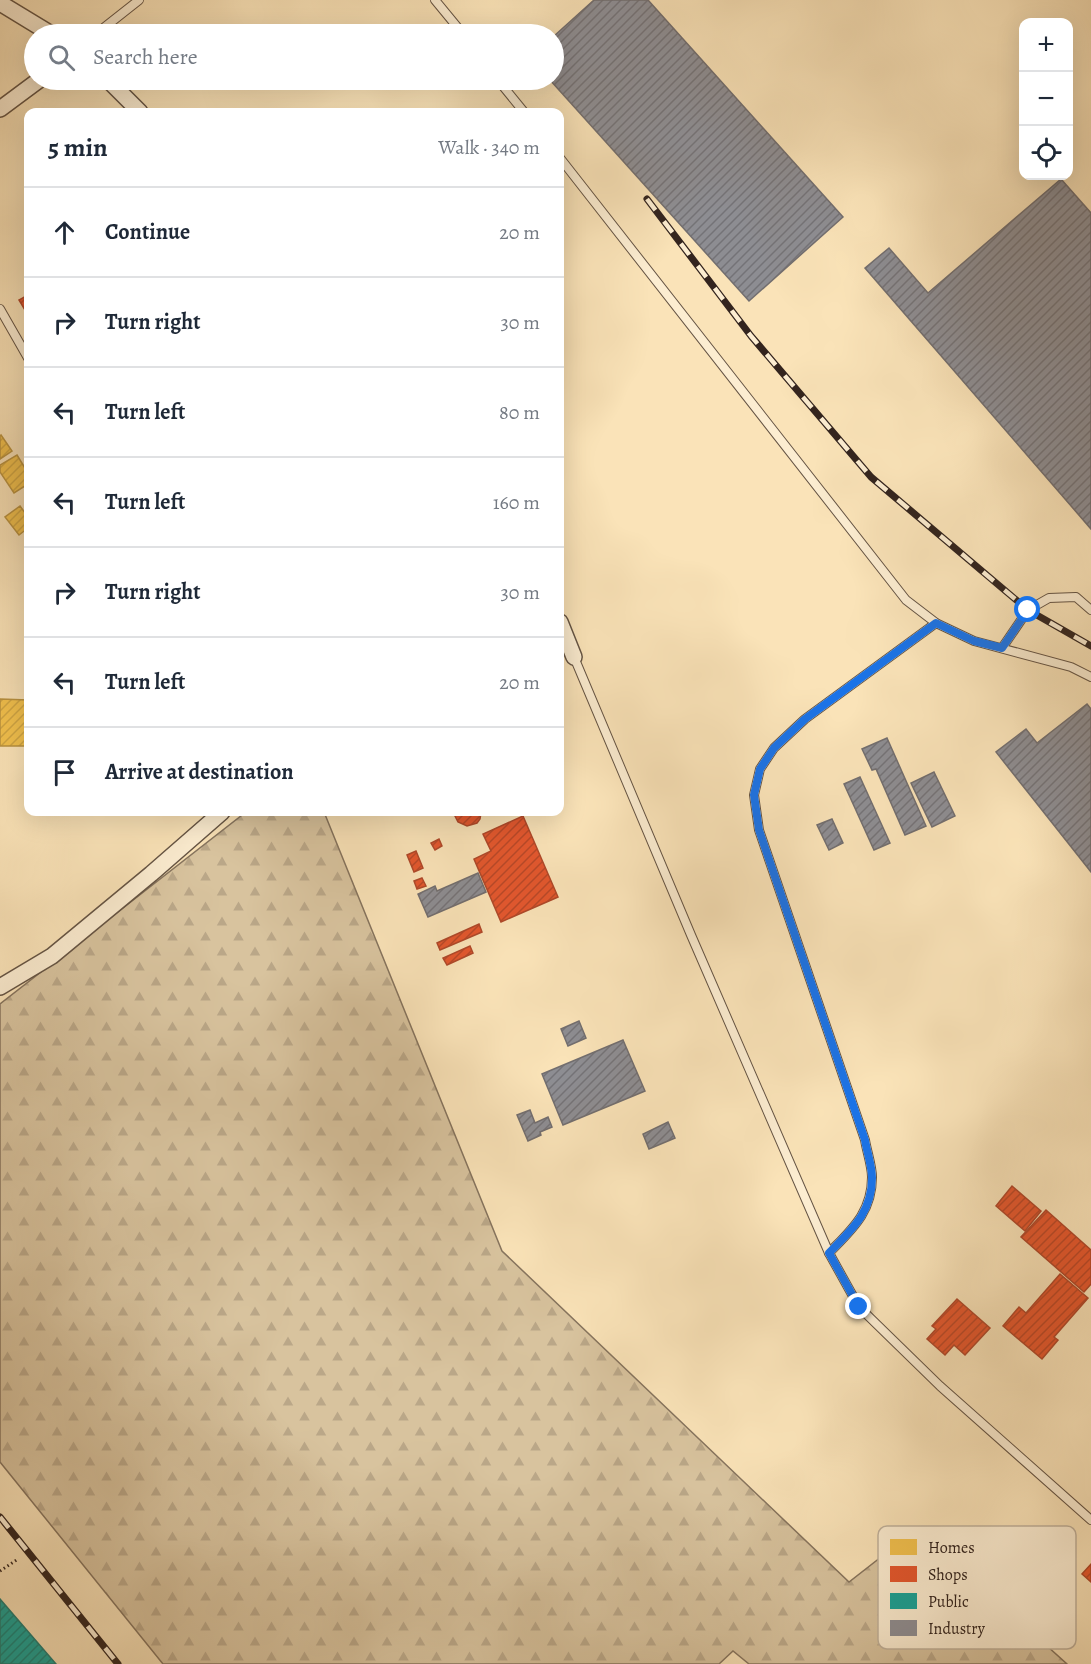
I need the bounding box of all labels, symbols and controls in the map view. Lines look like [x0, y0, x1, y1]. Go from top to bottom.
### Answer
map controls [1019, 18, 1073, 180]
button: + [1019, 18, 1073, 72]
search box [24, 24, 564, 90]
icon: search [45, 41, 78, 74]
text: Search here [93, 42, 198, 72]
button: − [1019, 72, 1073, 126]
button: locate [1019, 126, 1073, 180]
text: 5 min [48, 130, 108, 165]
text: Walk · 340 m [438, 134, 540, 161]
icon: ahead [48, 216, 81, 249]
text: Continue [105, 217, 190, 247]
text: 20 m [499, 219, 540, 246]
icon: right [48, 306, 81, 339]
text: Turn right [105, 307, 201, 337]
text: 30 m [500, 309, 540, 336]
icon: left [48, 396, 81, 429]
text: Turn left [105, 397, 185, 427]
text: 80 m [499, 399, 540, 426]
icon: left [48, 486, 81, 519]
text: Turn left [105, 487, 185, 517]
text: 160 m [493, 489, 540, 516]
icon: right [48, 576, 81, 609]
text: Turn right [105, 577, 201, 607]
text: 30 m [500, 579, 540, 606]
route start [1014, 596, 1040, 622]
icon: left [48, 666, 81, 699]
text: Turn left [105, 667, 185, 697]
text: 20 m [499, 669, 540, 696]
icon: arrive [48, 756, 81, 789]
text: Arrive at destination [105, 757, 294, 787]
route end [845, 1293, 871, 1319]
legend [878, 1526, 1076, 1649]
text: Homes [928, 1537, 975, 1559]
text: Shops [928, 1564, 968, 1586]
text: Public [928, 1591, 969, 1613]
text: Industry [928, 1618, 986, 1640]

